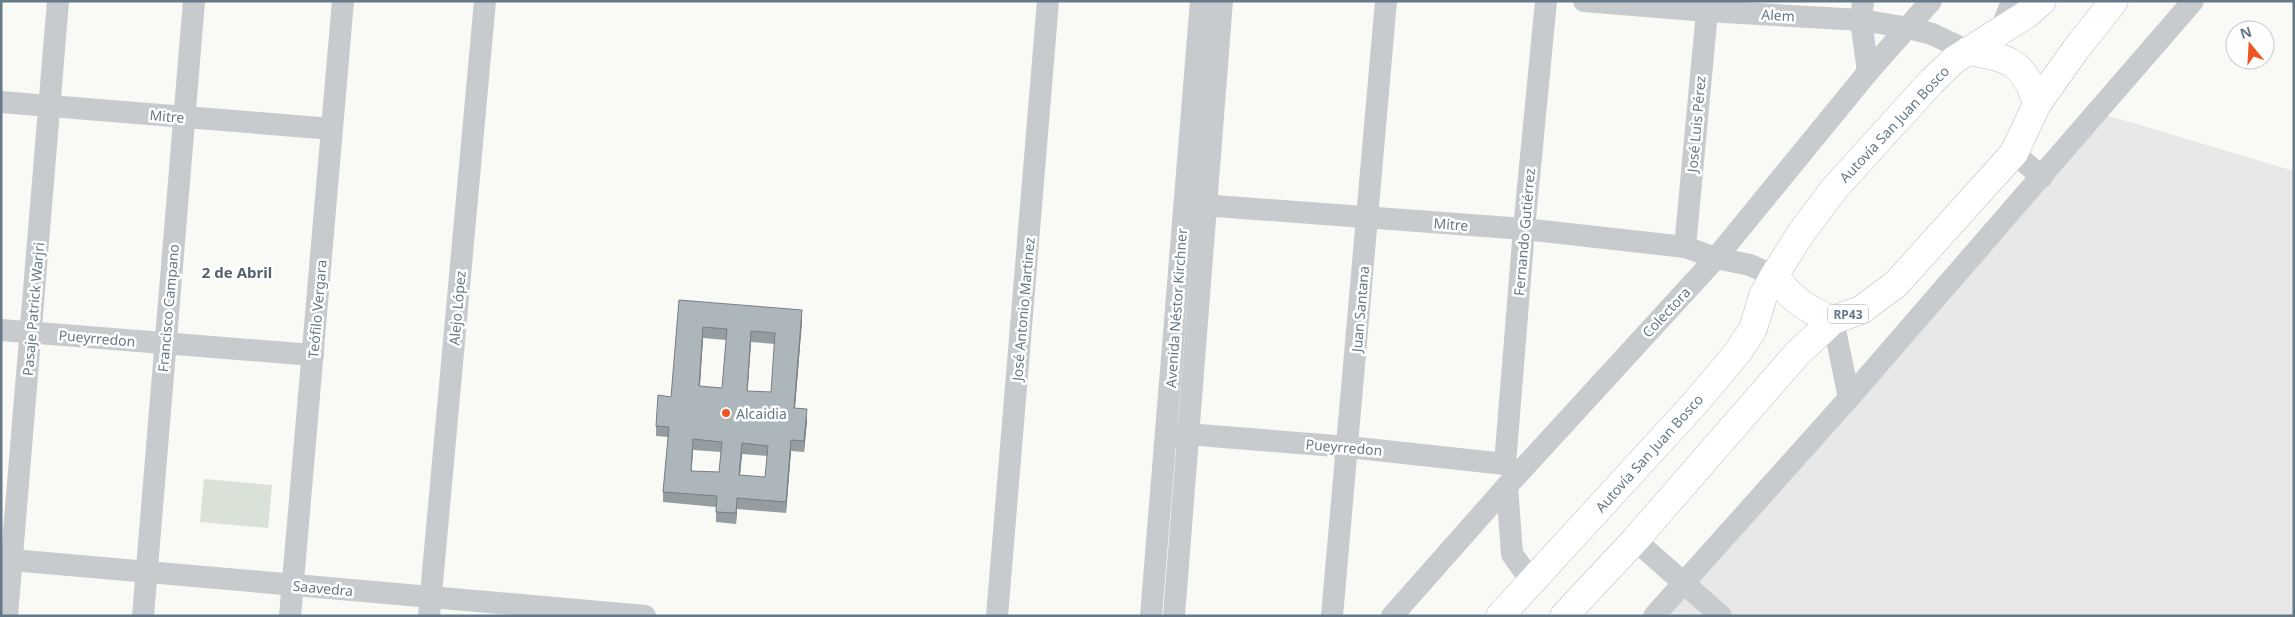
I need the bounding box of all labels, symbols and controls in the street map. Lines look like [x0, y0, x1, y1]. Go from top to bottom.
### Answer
street label: Alem [1761, 5, 1795, 25]
north arrow [2225, 20, 2275, 70]
text: N [2237, 21, 2254, 43]
street label: Autovía San Juan Bosco [1835, 62, 1953, 186]
street label: José Luis Pérez [1682, 75, 1710, 175]
street label: Mitre [149, 105, 185, 127]
street label: Fernando Gutiérrez [1509, 167, 1539, 297]
street label: Mitre [1433, 213, 1469, 235]
street label: Avenida Néstor Kirchner [1161, 227, 1191, 388]
street label: José Antonio Martinez [1007, 236, 1039, 384]
street label: Pasaje Patrick Warjri [18, 241, 48, 377]
street label: Francisco Campano [153, 243, 183, 373]
street label: Teófilo Vergara [303, 259, 331, 359]
district label: 2 de Abril [202, 262, 272, 282]
street label: Juan Santana [1347, 265, 1373, 355]
street label: Alejo López [444, 269, 470, 346]
street label: Colectora [1638, 283, 1694, 341]
road number: RP43 [1828, 304, 1868, 324]
street label: Pueyrredon [58, 325, 136, 351]
street label: Autovía San Juan Bosco [1591, 390, 1707, 516]
place label: Alcaidia [736, 404, 787, 423]
marker: Alcaidia [720, 407, 732, 419]
street label: Pueyrredon [1305, 434, 1383, 460]
street label: Saavedra [292, 576, 354, 600]

